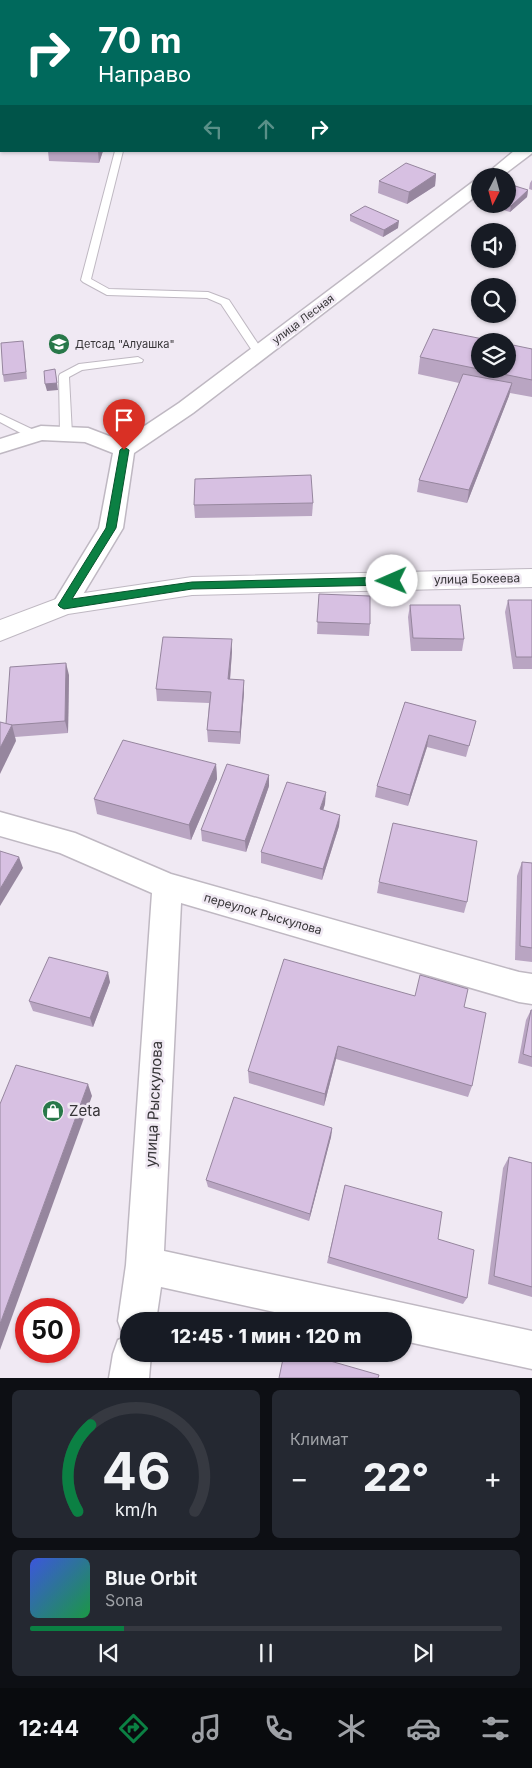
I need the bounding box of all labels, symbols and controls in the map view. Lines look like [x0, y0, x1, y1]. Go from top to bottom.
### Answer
text: 70 m [98, 19, 182, 61]
icon: right [15, 20, 80, 85]
text: Направо [98, 61, 191, 87]
icon: left [199, 115, 227, 143]
icon: ahead [252, 115, 280, 143]
icon: right [305, 115, 333, 143]
north arrow [471, 168, 516, 212]
map controls [471, 168, 516, 378]
button: sound [471, 223, 516, 268]
button: search [471, 278, 516, 323]
street label: улица Лесная [269, 291, 337, 347]
school or university icon: Детсад "Алуашка" [47, 332, 71, 356]
button: layers [471, 333, 516, 378]
place label: Детсад "Алуашка" [75, 337, 175, 351]
pin [103, 399, 145, 450]
icon: arrive [110, 406, 138, 434]
position arrow [365, 554, 417, 606]
street label: улица Бокеева [434, 570, 520, 587]
street label: переулок Рыскулова [202, 889, 324, 938]
street label: улица Рыскулова [141, 1040, 166, 1168]
shop icon: Zeta [41, 1099, 65, 1123]
place label: Zeta [69, 1101, 101, 1120]
speed limit sign: 50 [15, 1298, 80, 1363]
text: 12:45 · 1 мин · 120 m [171, 1325, 361, 1348]
text: Климат [290, 1429, 348, 1449]
text: 46 [102, 1440, 170, 1503]
text: 22° [363, 1454, 429, 1500]
text: − [290, 1461, 309, 1495]
text: + [483, 1461, 502, 1495]
text: km/h [115, 1499, 157, 1520]
text: Blue Orbit [105, 1567, 197, 1590]
text: Sona [105, 1590, 143, 1610]
icon: previous [95, 1639, 123, 1667]
icon: pause [252, 1639, 280, 1667]
icon: next [409, 1639, 437, 1667]
icon: directions [116, 1711, 151, 1746]
icon: music [189, 1711, 224, 1746]
icon: phone [261, 1711, 296, 1746]
icon: climate [334, 1711, 369, 1746]
icon: car [406, 1711, 441, 1746]
icon: filters [478, 1711, 513, 1746]
text: 12:44 [19, 1715, 79, 1741]

